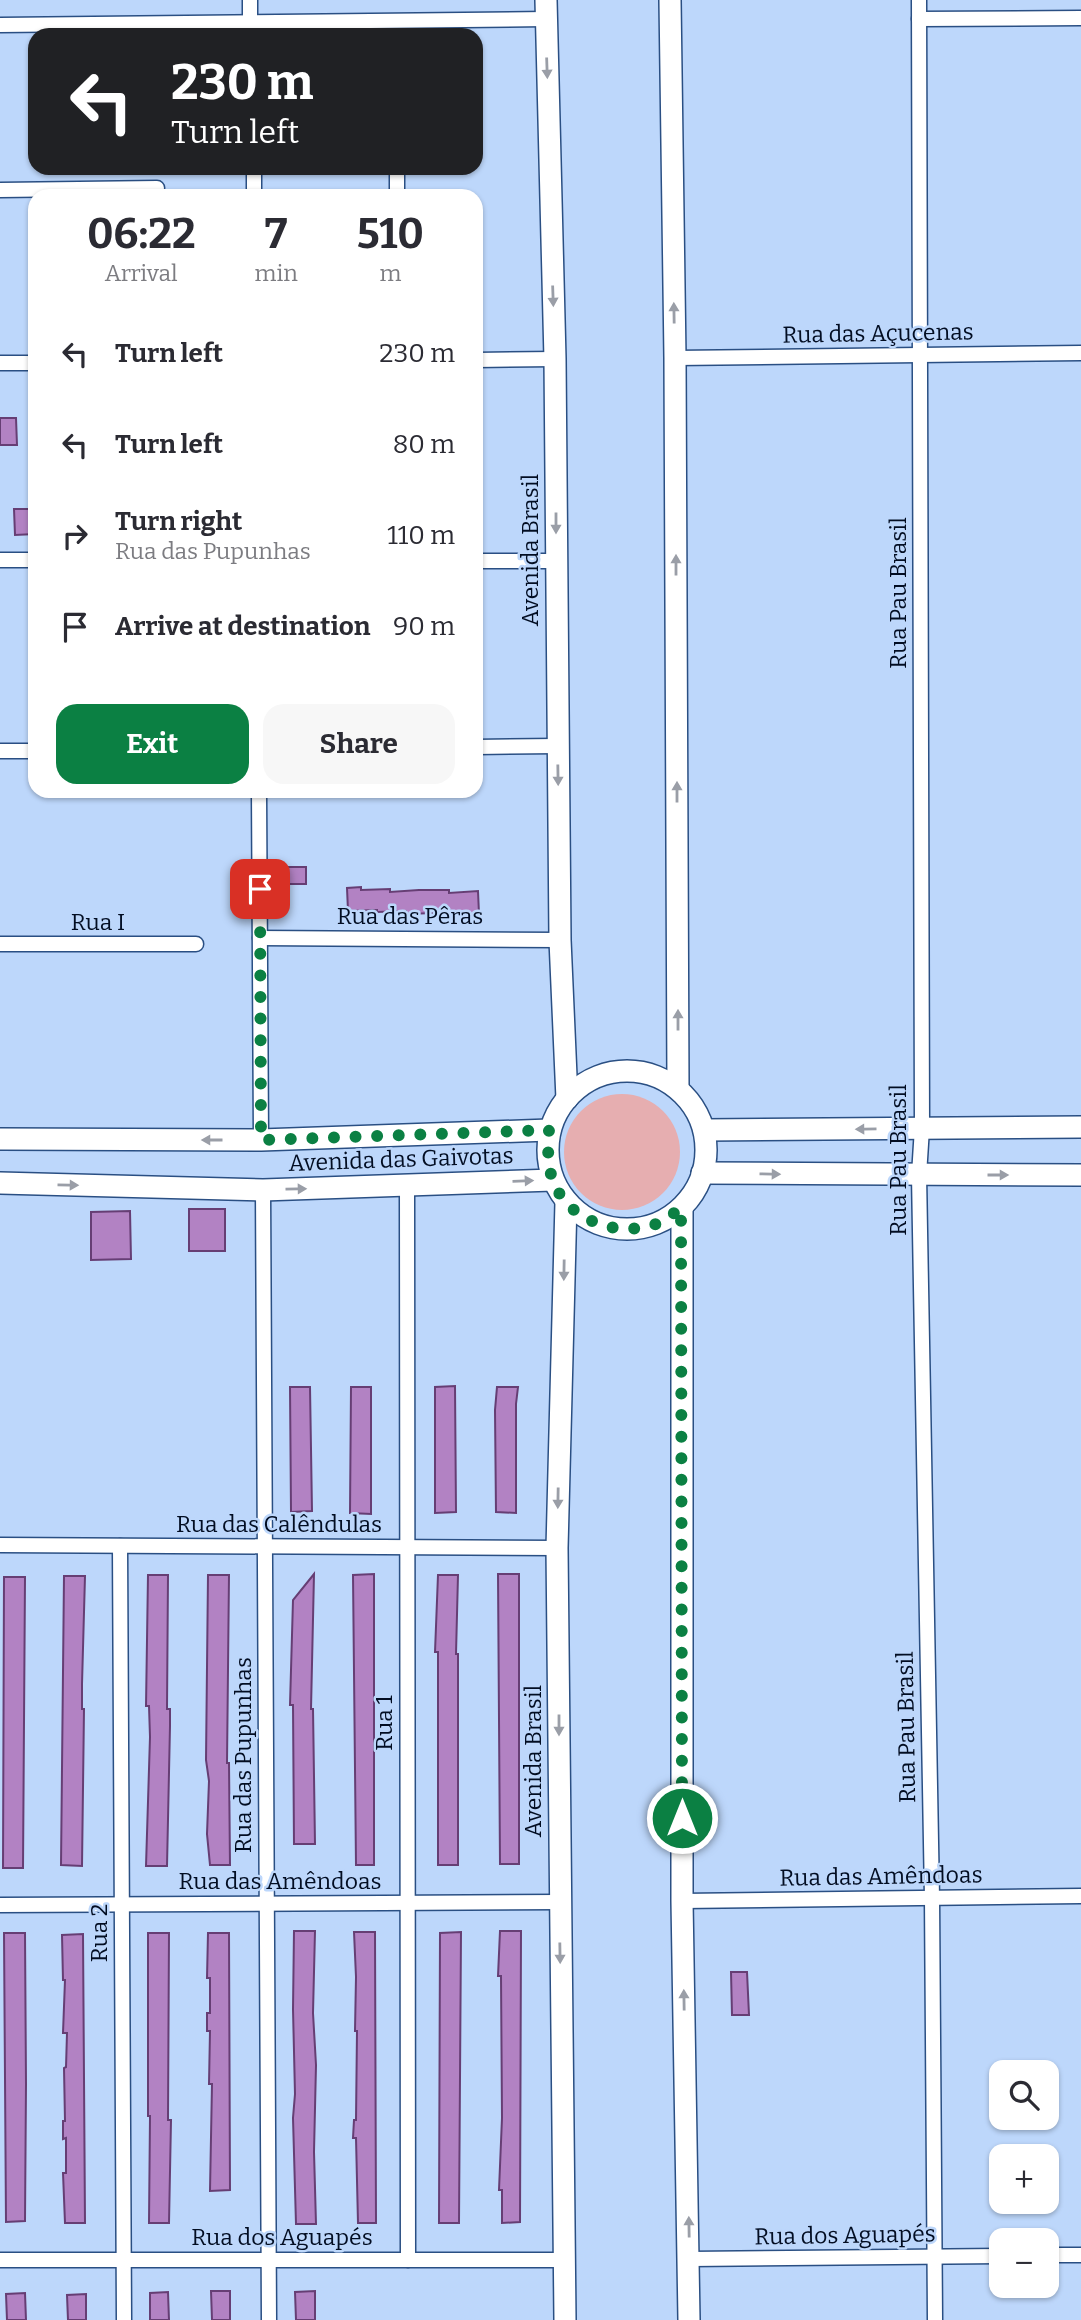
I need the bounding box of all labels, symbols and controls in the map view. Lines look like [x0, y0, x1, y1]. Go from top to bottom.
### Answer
text: 230 m [171, 53, 314, 112]
icon: left [56, 56, 147, 147]
one-way arrow [542, 57, 553, 79]
text: Turn left [171, 113, 299, 151]
text: 06:22 [87, 209, 196, 259]
text: 7 [265, 209, 287, 259]
text: 510 [357, 209, 424, 259]
text: Arrival [105, 259, 178, 287]
text: min [254, 259, 298, 287]
text: m [379, 259, 401, 287]
one-way arrow [548, 285, 559, 307]
one-way arrow [669, 302, 680, 324]
street label: Rua das Açucenas [782, 317, 974, 349]
icon: left [56, 335, 94, 373]
text: Turn left [115, 338, 223, 369]
text: 230 m [379, 338, 455, 369]
icon: left [56, 426, 94, 464]
text: Turn left [115, 429, 223, 460]
text: 80 m [393, 429, 455, 460]
street label: Avenida Brasil [516, 474, 544, 626]
text: Turn right [115, 506, 242, 537]
one-way arrow [550, 512, 562, 534]
icon: right [56, 517, 94, 555]
street label: Rua Pau Brasil [884, 517, 912, 669]
text: 110 m [387, 520, 455, 551]
text: Rua das Pupunhas [115, 537, 311, 565]
one-way arrow [670, 554, 682, 576]
icon: arrive [56, 608, 94, 646]
text: Arrive at destination [115, 611, 370, 642]
text: 90 m [393, 611, 455, 642]
button: Exit [56, 704, 249, 784]
button: Share [263, 704, 455, 784]
one-way arrow [552, 764, 563, 786]
one-way arrow [671, 781, 683, 803]
pin [230, 859, 290, 919]
icon: arrive [241, 870, 279, 908]
street label: Rua das Pêras [337, 902, 483, 930]
street label: Rua I [71, 908, 125, 936]
one-way arrow [672, 1009, 684, 1031]
street label: Rua Pau Brasil [884, 1084, 912, 1236]
one-way arrow [855, 1123, 877, 1135]
one-way arrow [200, 1134, 222, 1146]
street label: Avenida das Gaivotas [288, 1141, 514, 1177]
one-way arrow [760, 1168, 782, 1180]
one-way arrow [987, 1169, 1009, 1181]
one-way arrow [512, 1176, 534, 1187]
one-way arrow [57, 1179, 79, 1190]
one-way arrow [285, 1183, 307, 1195]
one-way arrow [559, 1260, 570, 1282]
one-way arrow [553, 1487, 564, 1509]
street label: Rua das Calêndulas [176, 1510, 382, 1538]
street label: Rua Pau Brasil [891, 1651, 921, 1803]
street label: Rua das Pupunhas [229, 1657, 257, 1853]
street label: Avenida Brasil [519, 1685, 547, 1837]
street label: Rua 1 [370, 1695, 398, 1751]
one-way arrow [553, 1714, 564, 1736]
position arrow [645, 1781, 719, 1855]
street label: Rua das Amêndoas [779, 1860, 983, 1892]
street label: Rua das Amêndoas [178, 1867, 382, 1895]
street label: Rua 2 [85, 1904, 113, 1962]
one-way arrow [555, 1942, 566, 1964]
one-way arrow [679, 1989, 690, 2011]
map controls [989, 2060, 1059, 2298]
button: search [989, 2060, 1059, 2130]
button: + [989, 2144, 1059, 2214]
one-way arrow [684, 2216, 695, 2238]
street label: Rua dos Aguapés [754, 2219, 936, 2251]
street label: Rua dos Aguapés [191, 2223, 373, 2251]
button: − [989, 2228, 1059, 2298]

